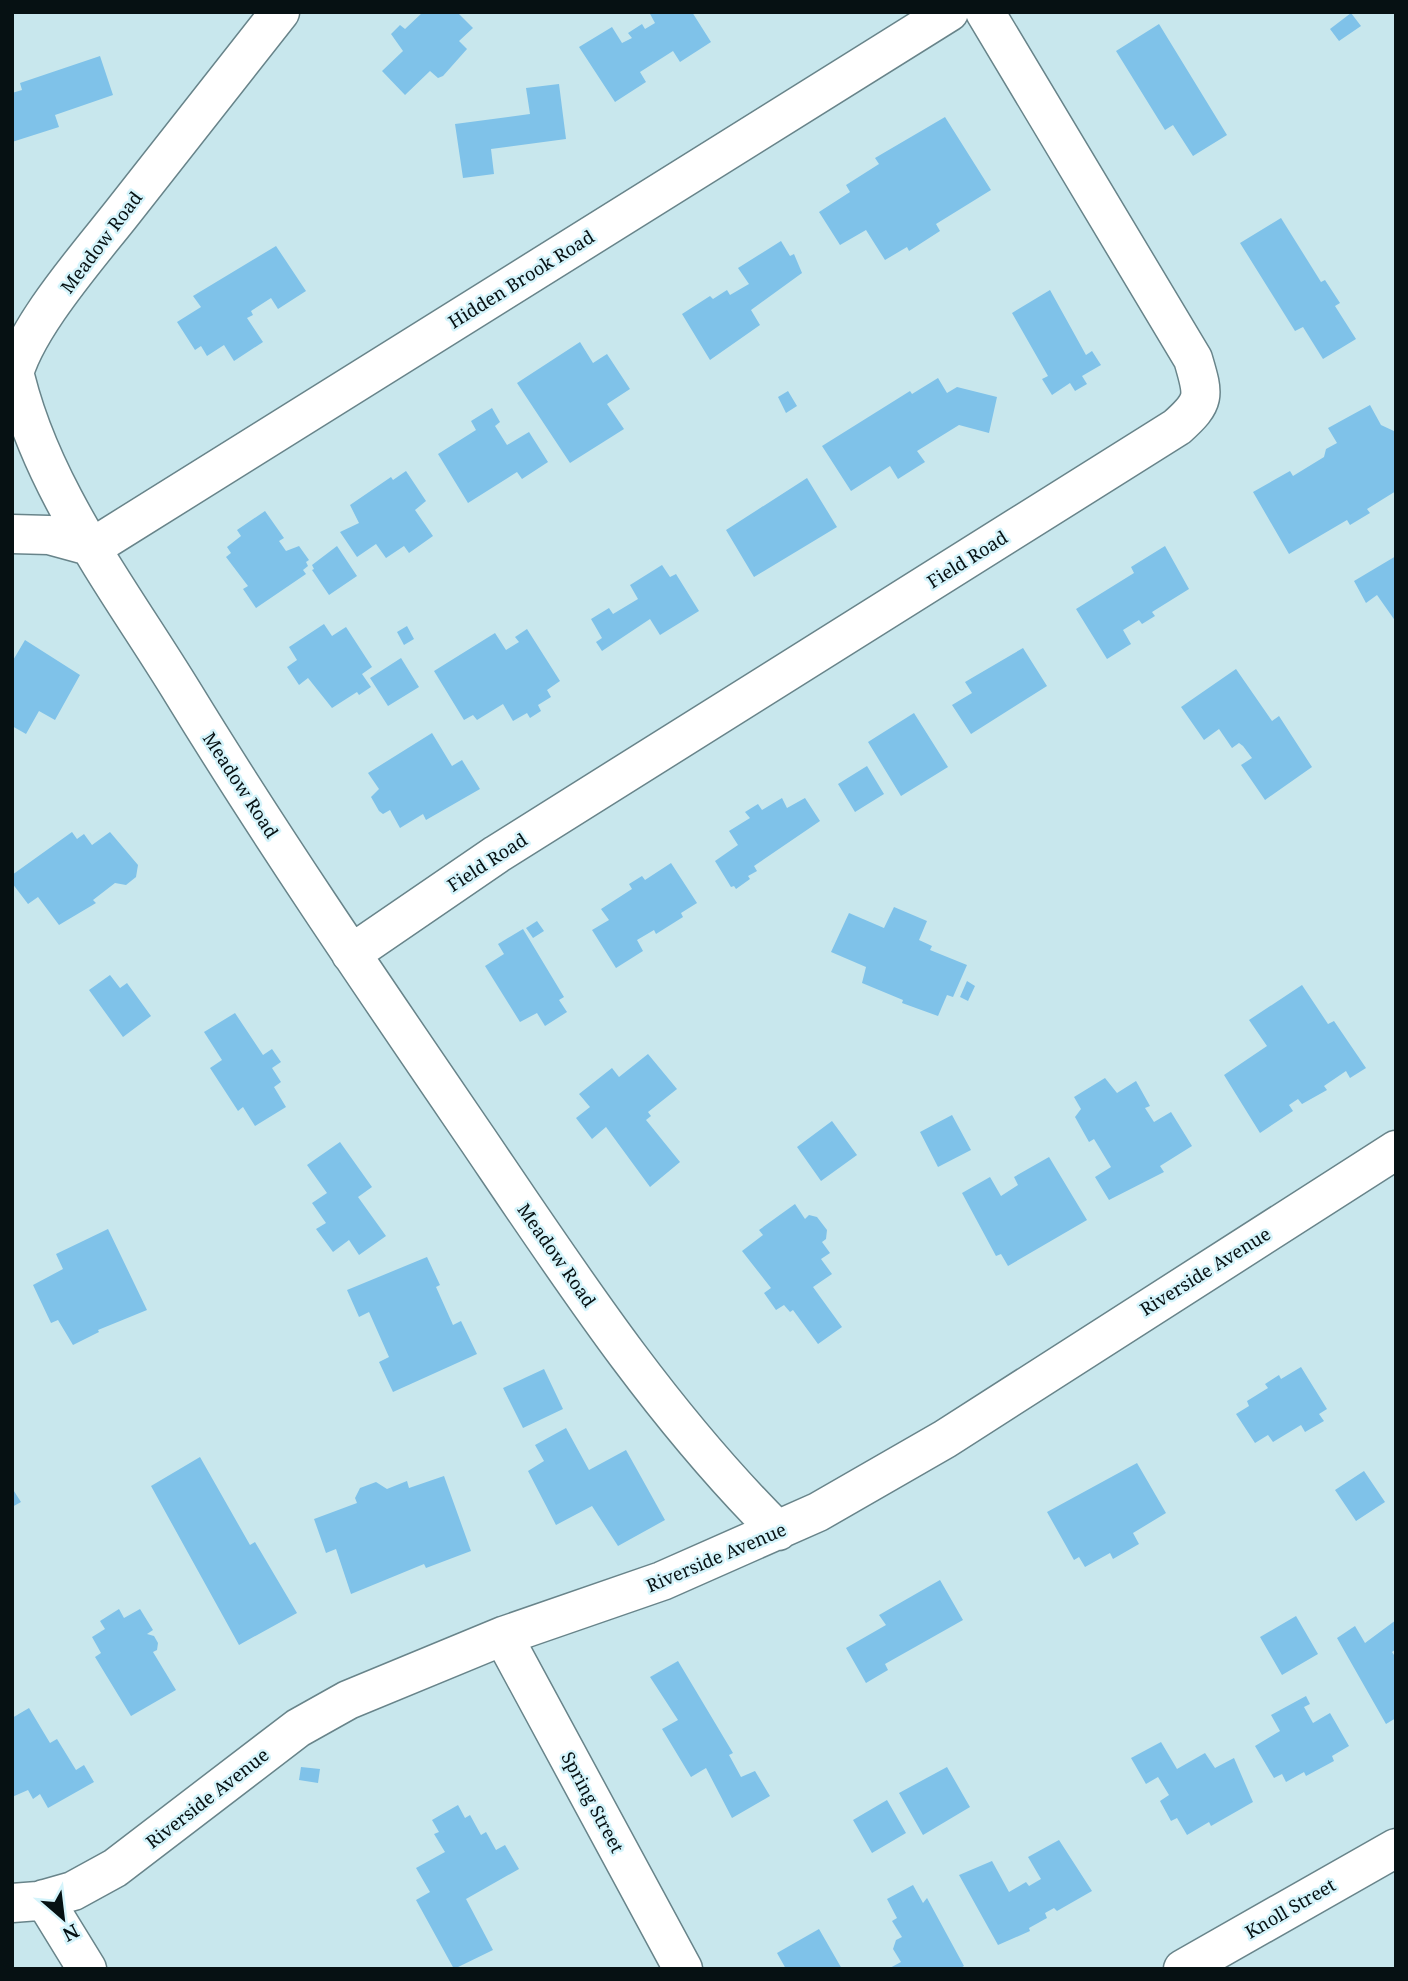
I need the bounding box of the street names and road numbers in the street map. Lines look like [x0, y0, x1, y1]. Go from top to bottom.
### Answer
street label: Meadow Road [55, 186, 147, 298]
street label: Hidden Brook Road [444, 224, 598, 334]
street label: Field Road [922, 525, 1012, 593]
street label: Meadow Road [198, 727, 284, 843]
street label: Field Road [442, 827, 532, 897]
street label: Meadow Road [512, 1198, 602, 1312]
street label: Riverside Avenue [1135, 1221, 1275, 1321]
street label: Riverside Avenue [642, 1517, 790, 1597]
street label: Riverside Avenue [141, 1742, 273, 1854]
street label: Spring Street [556, 1747, 630, 1857]
street label: Knoll Street [1240, 1872, 1340, 1944]

